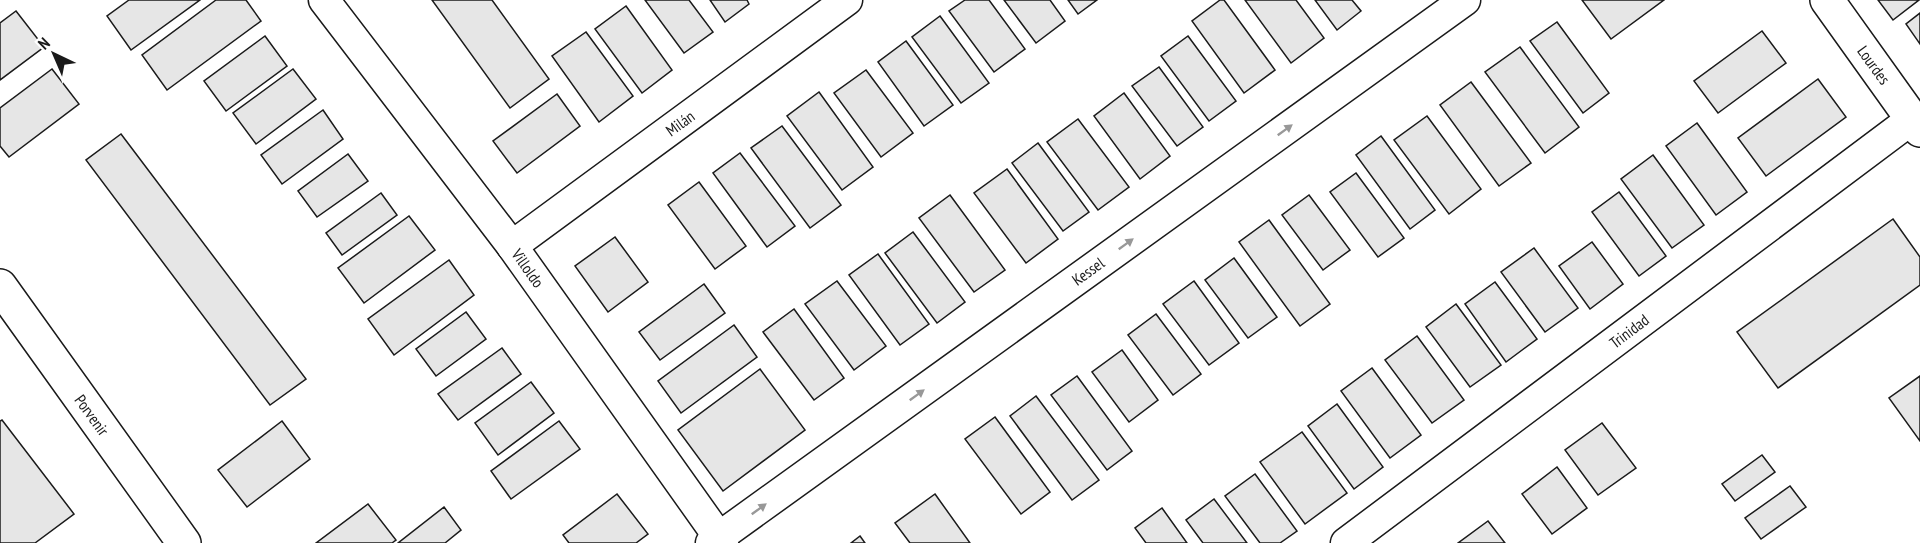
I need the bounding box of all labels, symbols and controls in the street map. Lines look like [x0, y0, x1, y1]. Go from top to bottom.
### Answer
north arrow [24, 24, 84, 84]
text: N [34, 33, 54, 53]
street label: Lourdes [1853, 42, 1895, 88]
street label: Milán [662, 106, 698, 140]
one-way arrow [1276, 124, 1292, 136]
one-way arrow [1118, 238, 1134, 250]
street label: Villoldo [507, 244, 549, 291]
street label: Kessel [1068, 252, 1108, 289]
street label: Trinidad [1605, 310, 1653, 352]
one-way arrow [909, 389, 925, 401]
street label: Porvenir [70, 391, 114, 440]
one-way arrow [750, 503, 766, 515]

